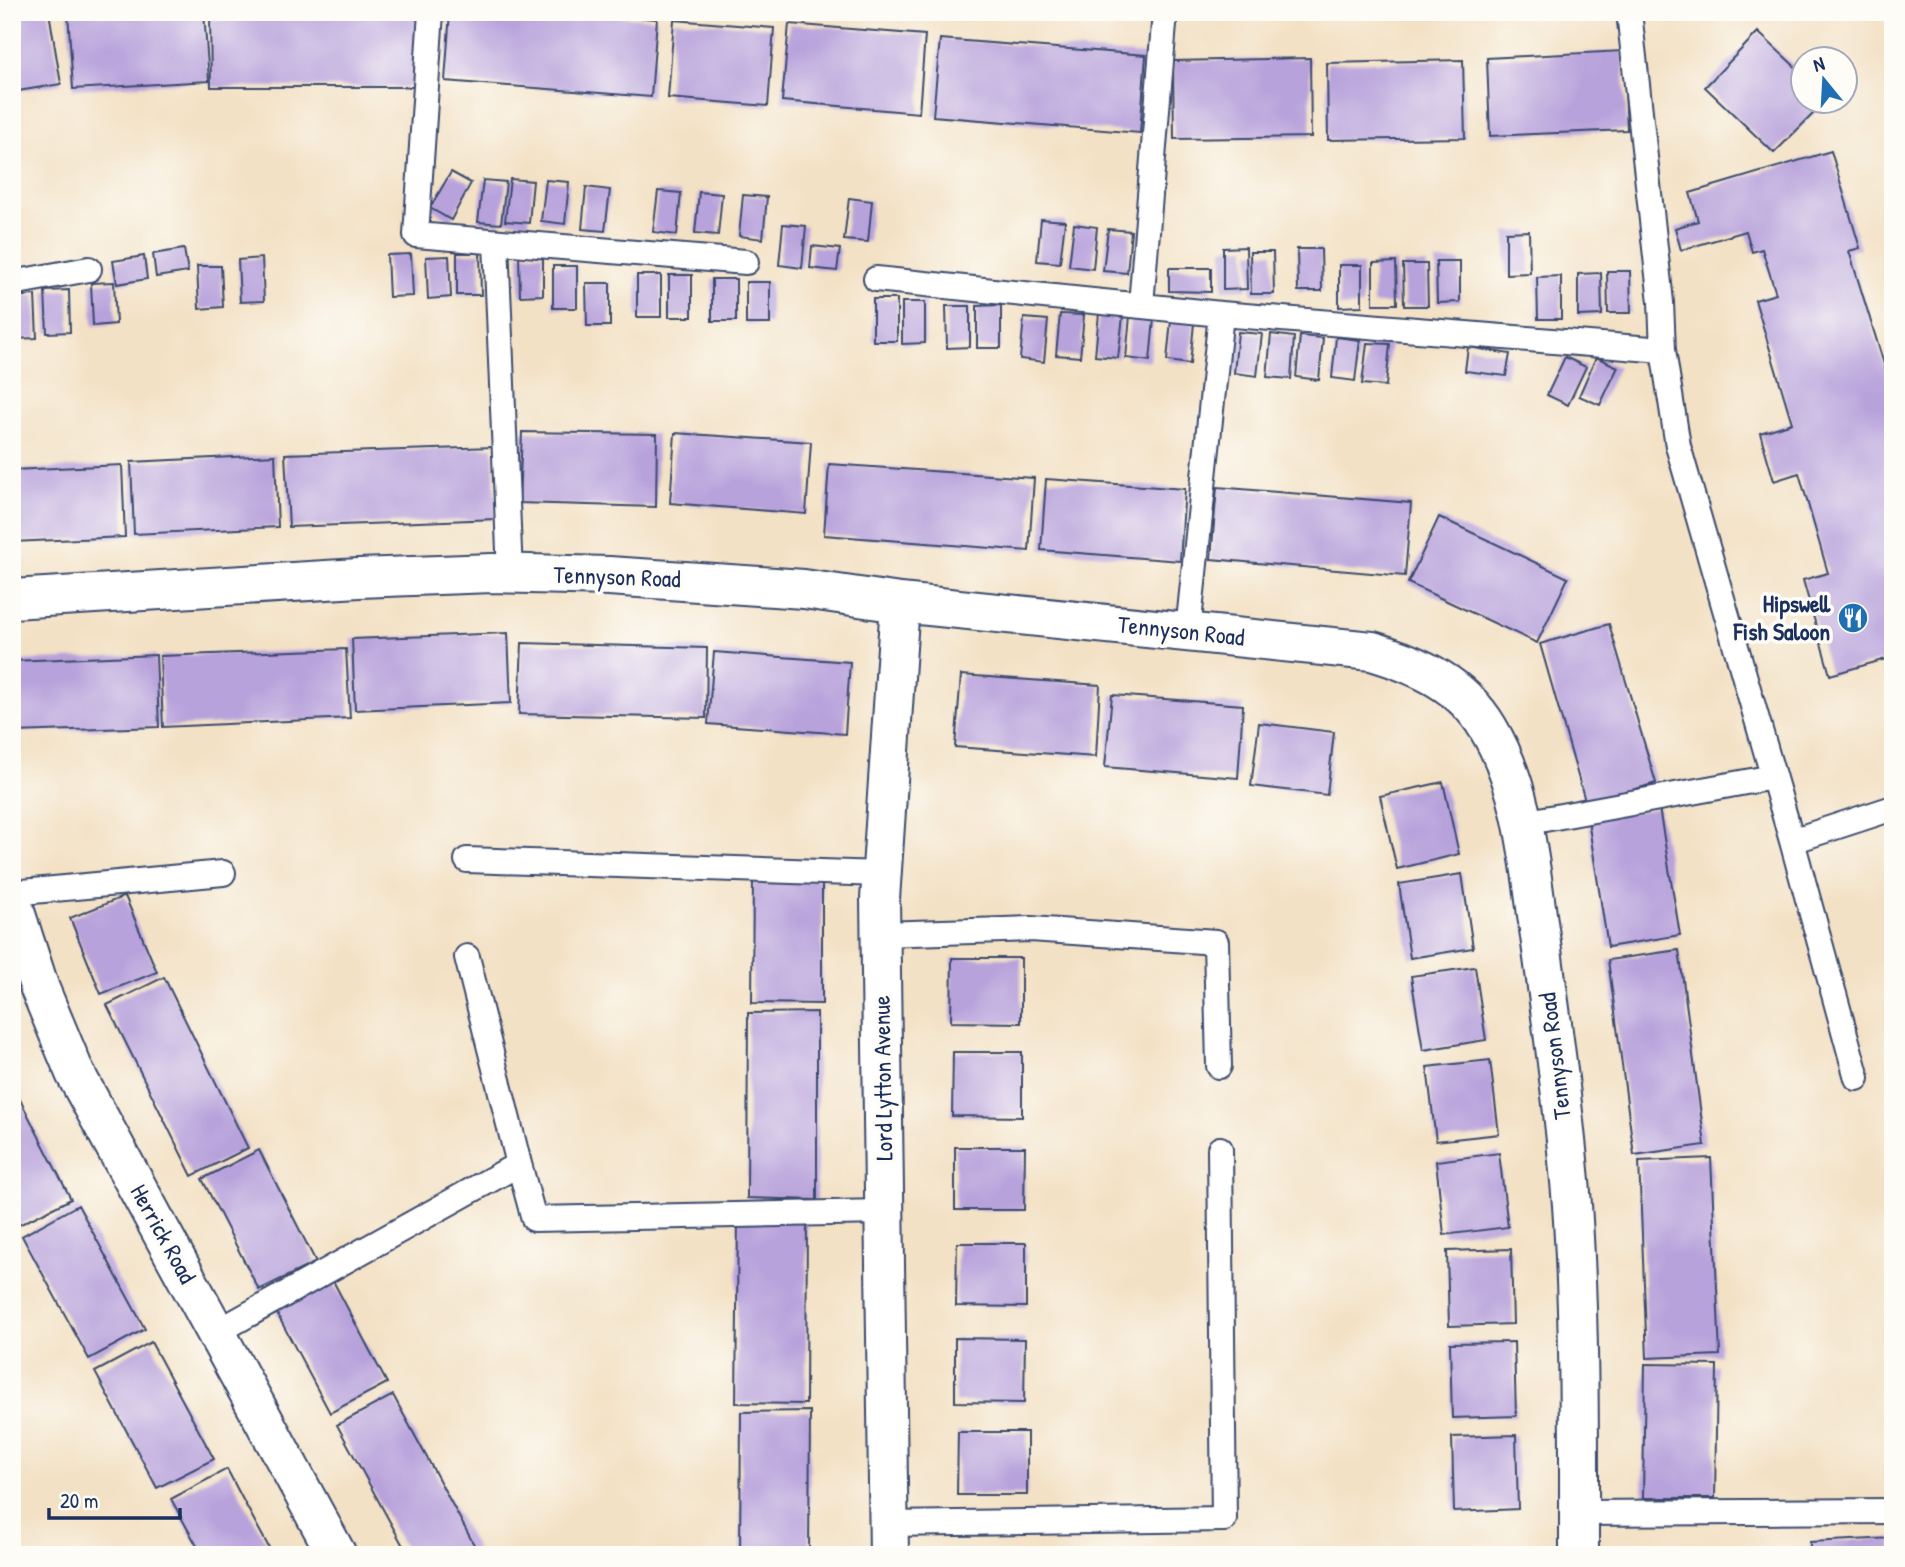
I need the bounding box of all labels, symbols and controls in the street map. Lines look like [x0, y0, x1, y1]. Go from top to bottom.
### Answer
north arrow [1790, 46, 1860, 116]
text: N [1810, 50, 1828, 78]
street label: Tennyson Road [553, 558, 681, 594]
place label: Hipswell Fish Saloon [1733, 587, 1831, 647]
restaurant icon: Hipswell Fish Saloon [1836, 601, 1870, 635]
street label: Tennyson Road [1116, 607, 1246, 653]
street label: Tennyson Road [1530, 991, 1578, 1121]
street label: Lord Lytton Avenue [865, 995, 899, 1161]
street label: Herrick Road [124, 1178, 204, 1289]
scale bar [49, 1476, 180, 1520]
text: 20 m [60, 1486, 98, 1515]

